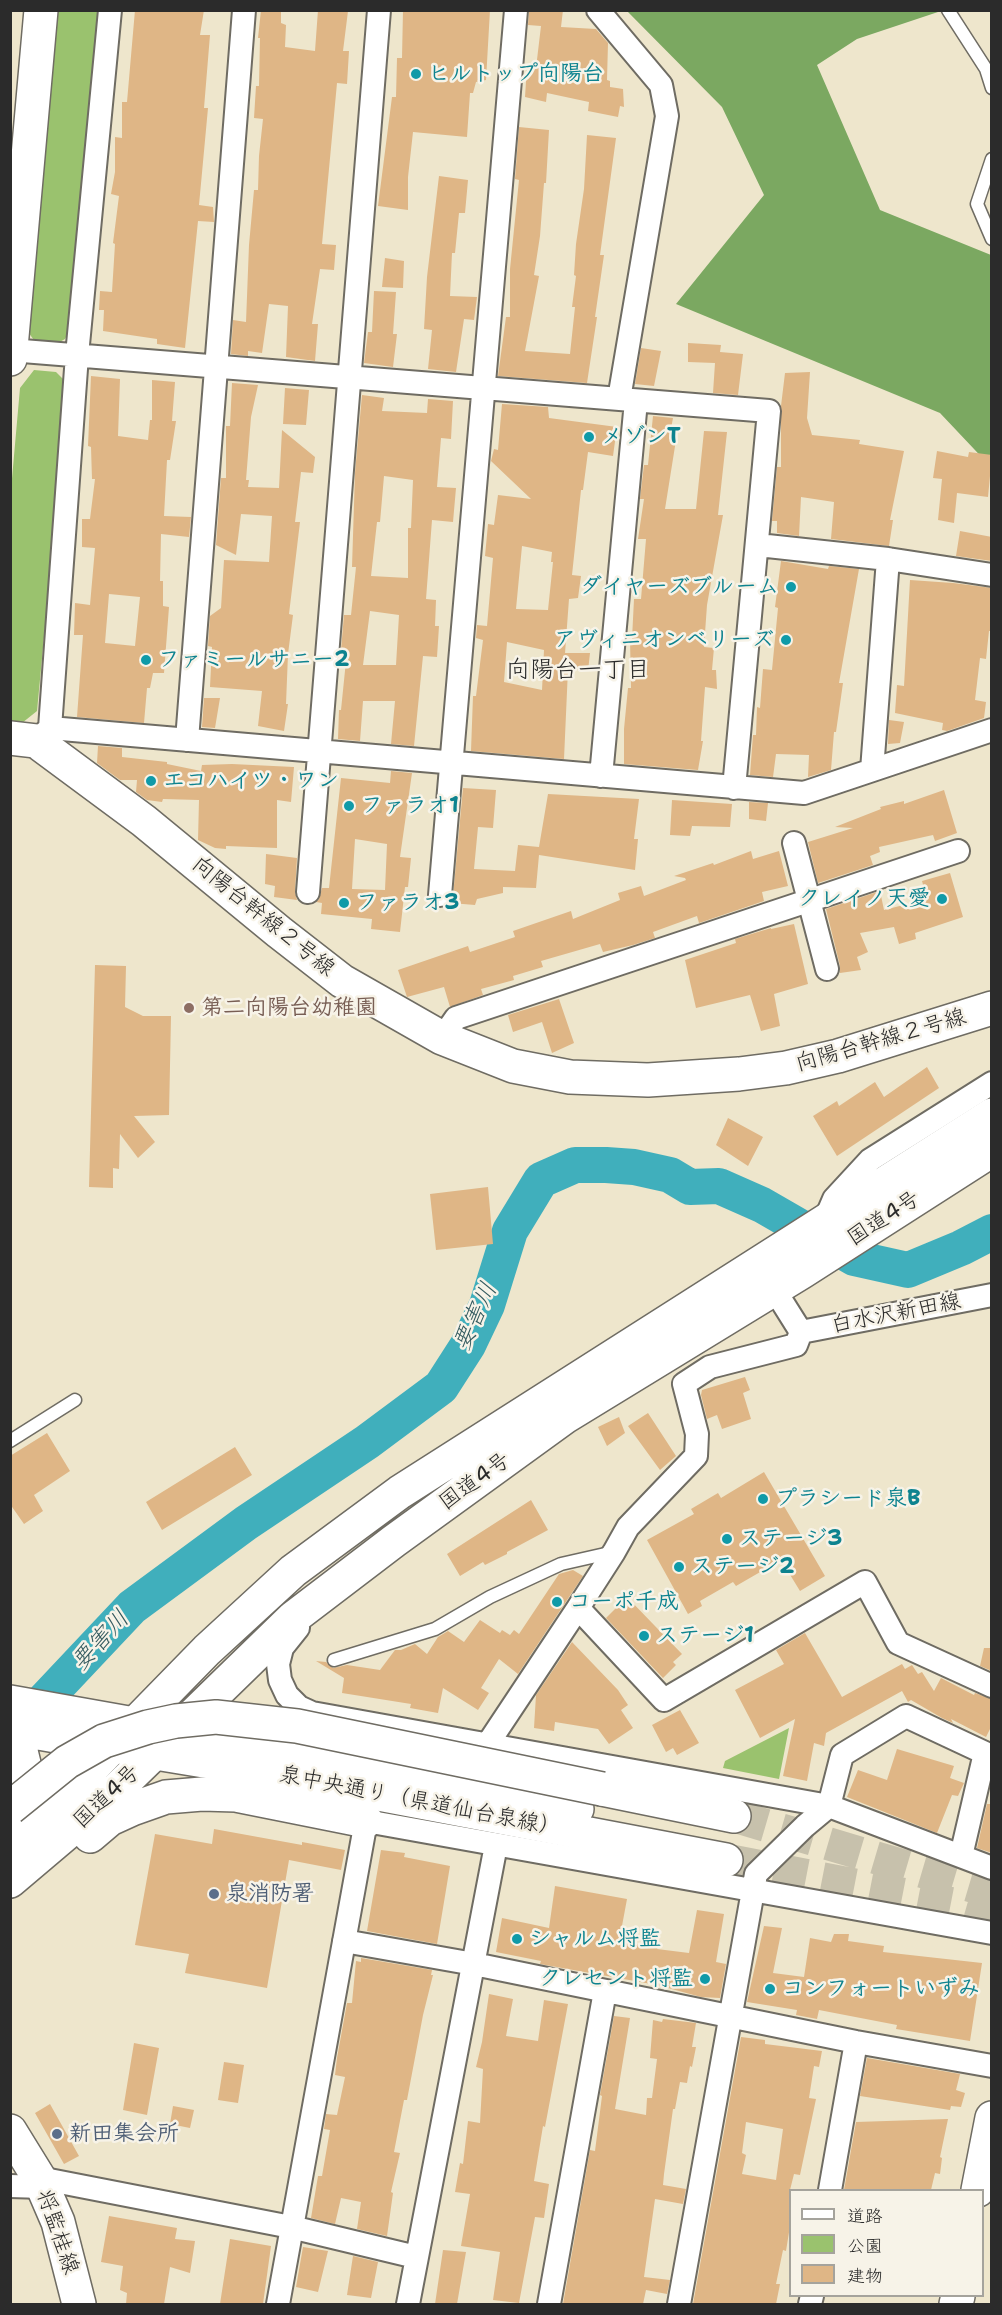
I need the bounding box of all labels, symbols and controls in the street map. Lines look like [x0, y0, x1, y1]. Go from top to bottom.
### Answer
place label: ヒルトップ向陽台 [428, 61, 604, 87]
marker: ヒルトップ向陽台 [409, 67, 423, 81]
place label: メゾンT [601, 424, 681, 450]
marker: メゾンT [582, 430, 596, 444]
place label: ダイヤーズブルーム [580, 574, 779, 600]
marker: ダイヤーズブルーム [784, 580, 798, 594]
place label: アヴィニオンベリーズ [554, 627, 774, 653]
marker: アヴィニオンベリーズ [779, 633, 793, 647]
place label: ファミールサニー2 [158, 647, 349, 673]
marker: ファミールサニー2 [139, 653, 153, 667]
district label: 向陽台一丁目 [506, 657, 650, 685]
place label: エコハイツ・ワン [163, 768, 339, 794]
marker: エコハイツ・ワン [144, 774, 158, 788]
place label: ファラオ1 [361, 793, 459, 819]
marker: ファラオ1 [342, 799, 356, 813]
street label: 向陽台幹線２号線 [186, 851, 340, 983]
place label: クレイノ天愛 [798, 886, 930, 912]
place label: ファラオ3 [356, 890, 459, 916]
marker: クレイノ天愛 [935, 892, 949, 906]
marker: ファラオ3 [337, 896, 351, 910]
place label: 第二向陽台幼稚園 [201, 995, 377, 1021]
marker: 第二向陽台幼稚園 [182, 1001, 196, 1015]
street label: 向陽台幹線２号線 [793, 1004, 969, 1078]
street label: 国道4号 [843, 1186, 925, 1252]
water label: 要害川 [448, 1278, 504, 1356]
street label: 白水沢新田線 [829, 1288, 963, 1340]
street label: 国道4号 [434, 1447, 516, 1517]
place label: プラシード泉B [775, 1486, 921, 1512]
marker: プラシード泉B [756, 1492, 770, 1506]
place label: ステージ3 [739, 1526, 842, 1552]
marker: ステージ3 [720, 1532, 734, 1546]
place label: ステージ2 [691, 1554, 794, 1580]
marker: ステージ2 [672, 1560, 686, 1574]
place label: コーポ千成 [569, 1589, 679, 1615]
marker: コーポ千成 [550, 1595, 564, 1609]
water label: 要害川 [66, 1605, 136, 1677]
place label: ステージ1 [656, 1623, 754, 1649]
marker: ステージ1 [637, 1629, 651, 1643]
street label: 国道4号 [68, 1760, 146, 1834]
street label: 泉中央通り（県道仙台泉線） [277, 1762, 563, 1842]
place label: 泉消防署 [226, 1881, 314, 1907]
marker: 泉消防署 [207, 1887, 221, 1901]
place label: シャルム将監 [529, 1926, 661, 1952]
marker: シャルム将監 [510, 1932, 524, 1946]
place label: クレセント将監 [539, 1966, 693, 1992]
marker: クレセント将監 [698, 1972, 712, 1986]
place label: コンフォートいずみ [782, 1976, 980, 2002]
marker: コンフォートいずみ [763, 1982, 777, 1996]
place label: 新田集会所 [69, 2121, 179, 2147]
marker: 新田集会所 [50, 2127, 64, 2141]
street label: 将監桂線 [30, 2186, 84, 2278]
legend [789, 2189, 984, 2297]
text: 道路 [847, 2204, 883, 2228]
text: 公園 [847, 2234, 883, 2258]
text: 建物 [847, 2264, 883, 2288]

